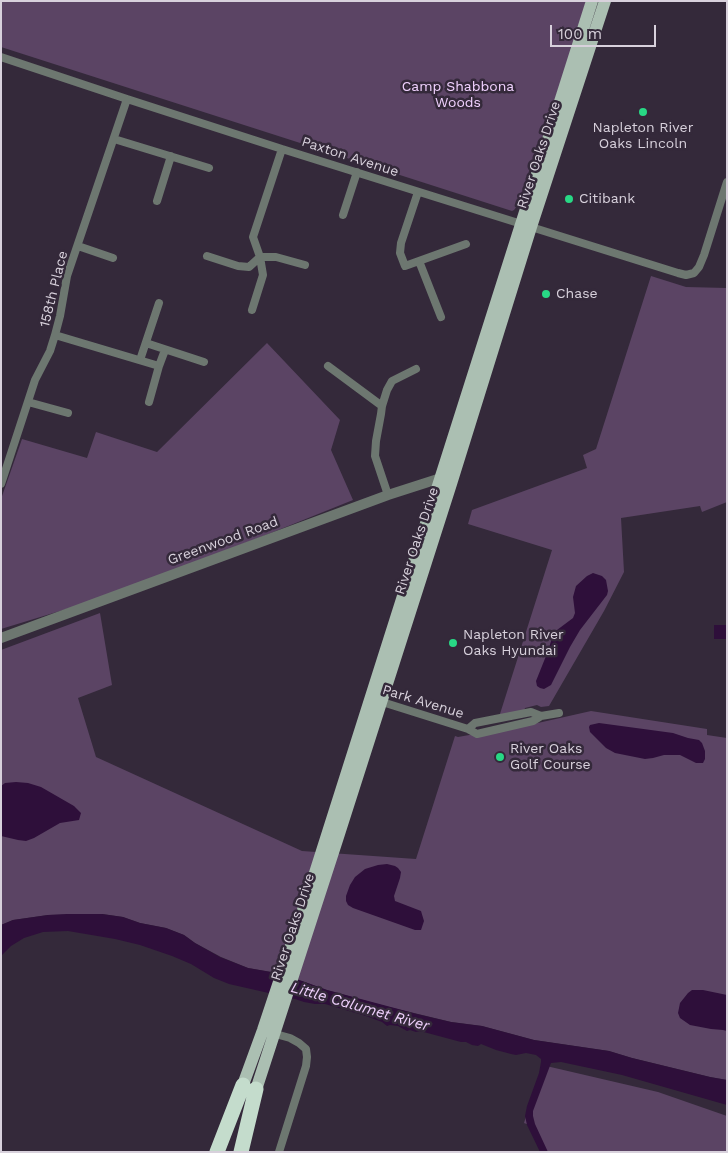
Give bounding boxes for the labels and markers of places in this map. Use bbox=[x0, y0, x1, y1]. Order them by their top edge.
marker: Napleton River Oaks Lincoln bbox=[637, 106, 649, 118]
place label: Napleton River Oaks Lincoln bbox=[593, 120, 693, 152]
place label: Citibank bbox=[579, 191, 635, 207]
marker: Citibank bbox=[563, 193, 575, 205]
place label: Chase bbox=[556, 286, 598, 302]
marker: Chase bbox=[540, 288, 552, 300]
place label: Napleton River Oaks Hyundai bbox=[463, 627, 564, 660]
marker: Napleton River Oaks Hyundai bbox=[447, 637, 459, 649]
place label: River Oaks Golf Course bbox=[510, 741, 591, 774]
marker: River Oaks Golf Course bbox=[494, 751, 506, 763]

